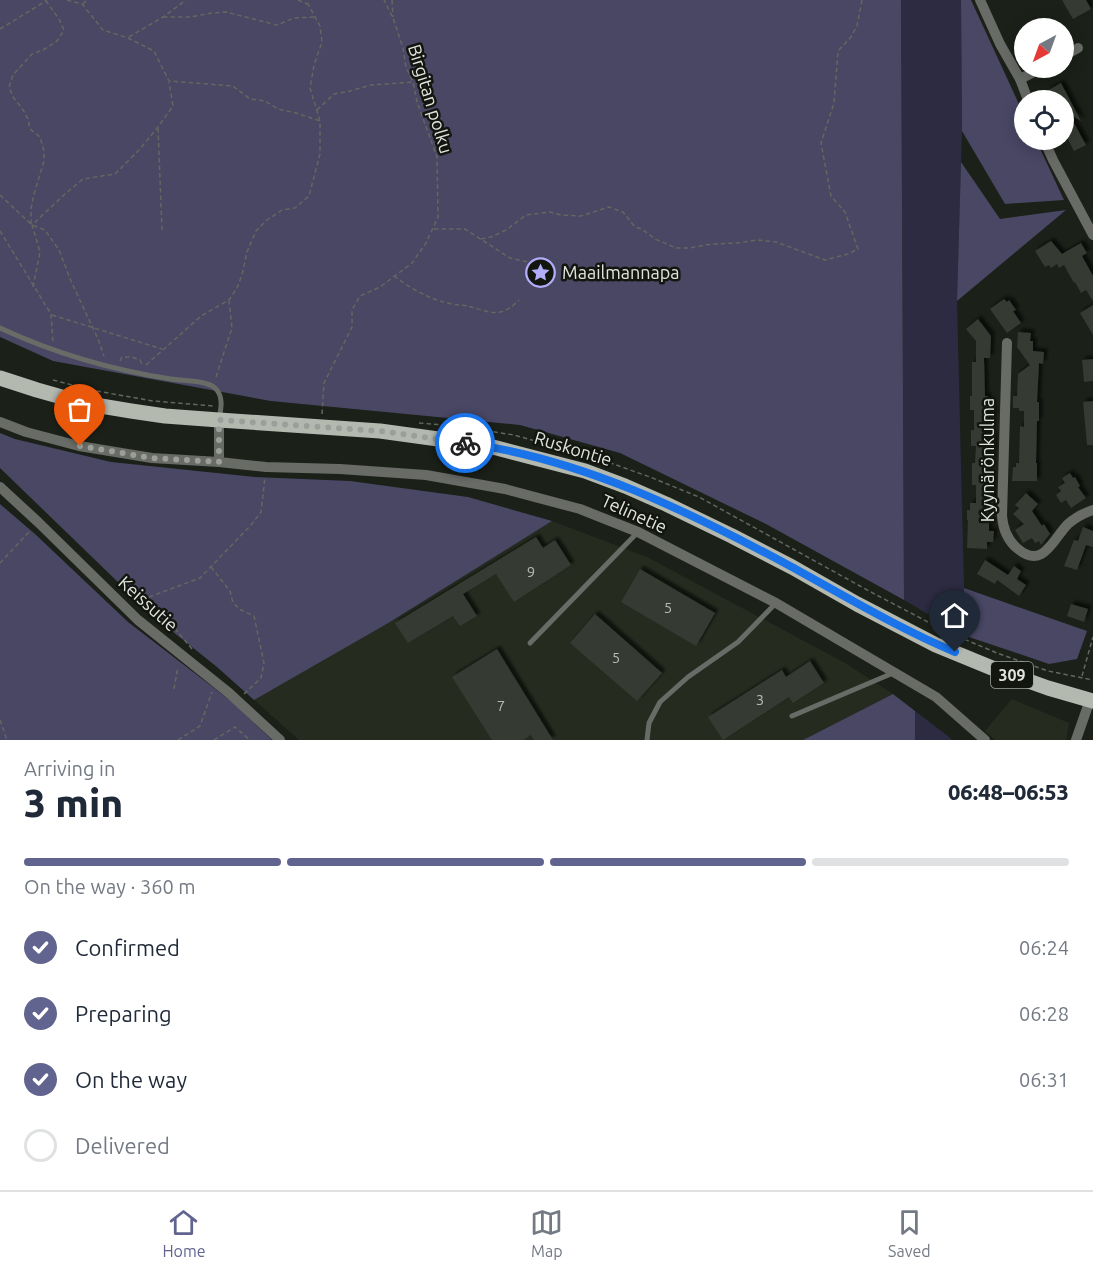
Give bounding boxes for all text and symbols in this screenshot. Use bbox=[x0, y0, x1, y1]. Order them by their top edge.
north arrow bbox=[1014, 18, 1074, 78]
map controls bbox=[1014, 18, 1074, 150]
street label: Birgitan polku bbox=[405, 42, 457, 156]
button: locate bbox=[1014, 90, 1074, 150]
place icon: Maailmannapa bbox=[525, 257, 557, 289]
place label: Maailmannapa bbox=[562, 262, 680, 282]
pin bbox=[54, 384, 105, 446]
icon: bag bbox=[63, 393, 96, 426]
street label: Kyynärönkulma bbox=[977, 398, 997, 522]
courier bbox=[435, 413, 495, 473]
icon: bike bbox=[449, 427, 482, 460]
street label: Ruskontie bbox=[532, 427, 615, 469]
street label: Telinetie bbox=[598, 490, 670, 536]
house number: 9 bbox=[527, 563, 535, 580]
street label: Keissutie bbox=[115, 572, 182, 635]
pin bbox=[929, 590, 980, 652]
house number: 5 bbox=[664, 599, 672, 616]
icon: home bbox=[938, 599, 971, 632]
house number: 5 bbox=[612, 649, 620, 666]
road number: 309 bbox=[991, 662, 1033, 688]
house number: 3 bbox=[756, 691, 764, 708]
house number: 7 bbox=[497, 697, 505, 714]
text: Arriving in bbox=[24, 757, 115, 780]
text: 06:48–06:53 bbox=[948, 779, 1069, 804]
text: 3 min bbox=[24, 781, 123, 824]
text: On the way · 360 m bbox=[24, 875, 196, 898]
icon: check bbox=[24, 931, 57, 964]
text: Confirmed bbox=[75, 935, 180, 960]
text: 06:24 bbox=[1019, 936, 1069, 959]
icon: check bbox=[24, 997, 57, 1030]
text: Preparing bbox=[75, 1001, 172, 1026]
text: 06:28 bbox=[1019, 1002, 1069, 1025]
icon: check bbox=[24, 1063, 57, 1096]
text: On the way bbox=[75, 1067, 187, 1092]
text: 06:31 bbox=[1019, 1068, 1069, 1091]
text: Delivered bbox=[75, 1133, 170, 1158]
tab: Home bbox=[162, 1206, 206, 1260]
tab: Map bbox=[530, 1206, 563, 1260]
tab: Saved bbox=[888, 1206, 931, 1260]

